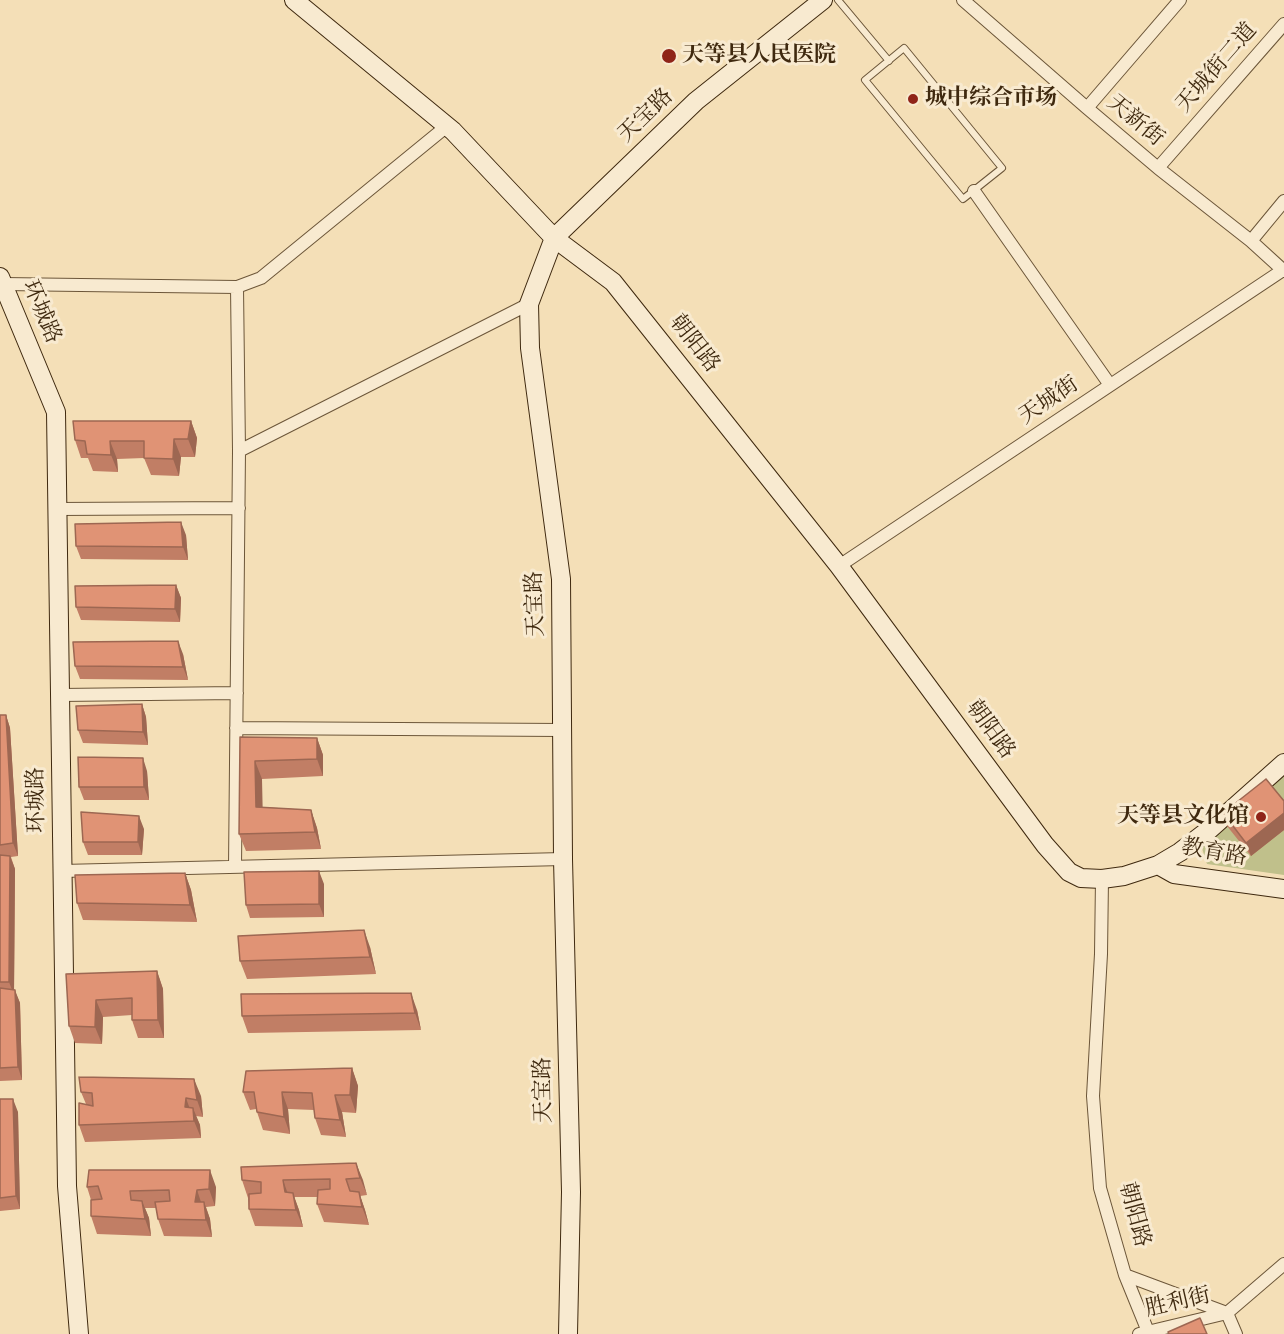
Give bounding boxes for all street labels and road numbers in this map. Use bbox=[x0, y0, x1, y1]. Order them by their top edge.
street label: 天城街二道 bbox=[1171, 18, 1263, 118]
street label: 天宝路 bbox=[613, 84, 679, 148]
street label: 天新街 bbox=[1101, 90, 1169, 152]
street label: 环城路 bbox=[16, 276, 66, 348]
street label: 朝阳路 bbox=[663, 310, 725, 378]
street label: 天城街 bbox=[1014, 372, 1084, 430]
street label: 天宝路 bbox=[522, 571, 550, 637]
street label: 朝阳路 bbox=[960, 696, 1020, 764]
street label: 环城路 bbox=[23, 767, 51, 833]
street label: 教育路 bbox=[1179, 834, 1249, 872]
street label: 天宝路 bbox=[530, 1057, 558, 1123]
street label: 朝阳路 bbox=[1113, 1180, 1155, 1250]
street label: 胜利街 bbox=[1143, 1283, 1213, 1323]

